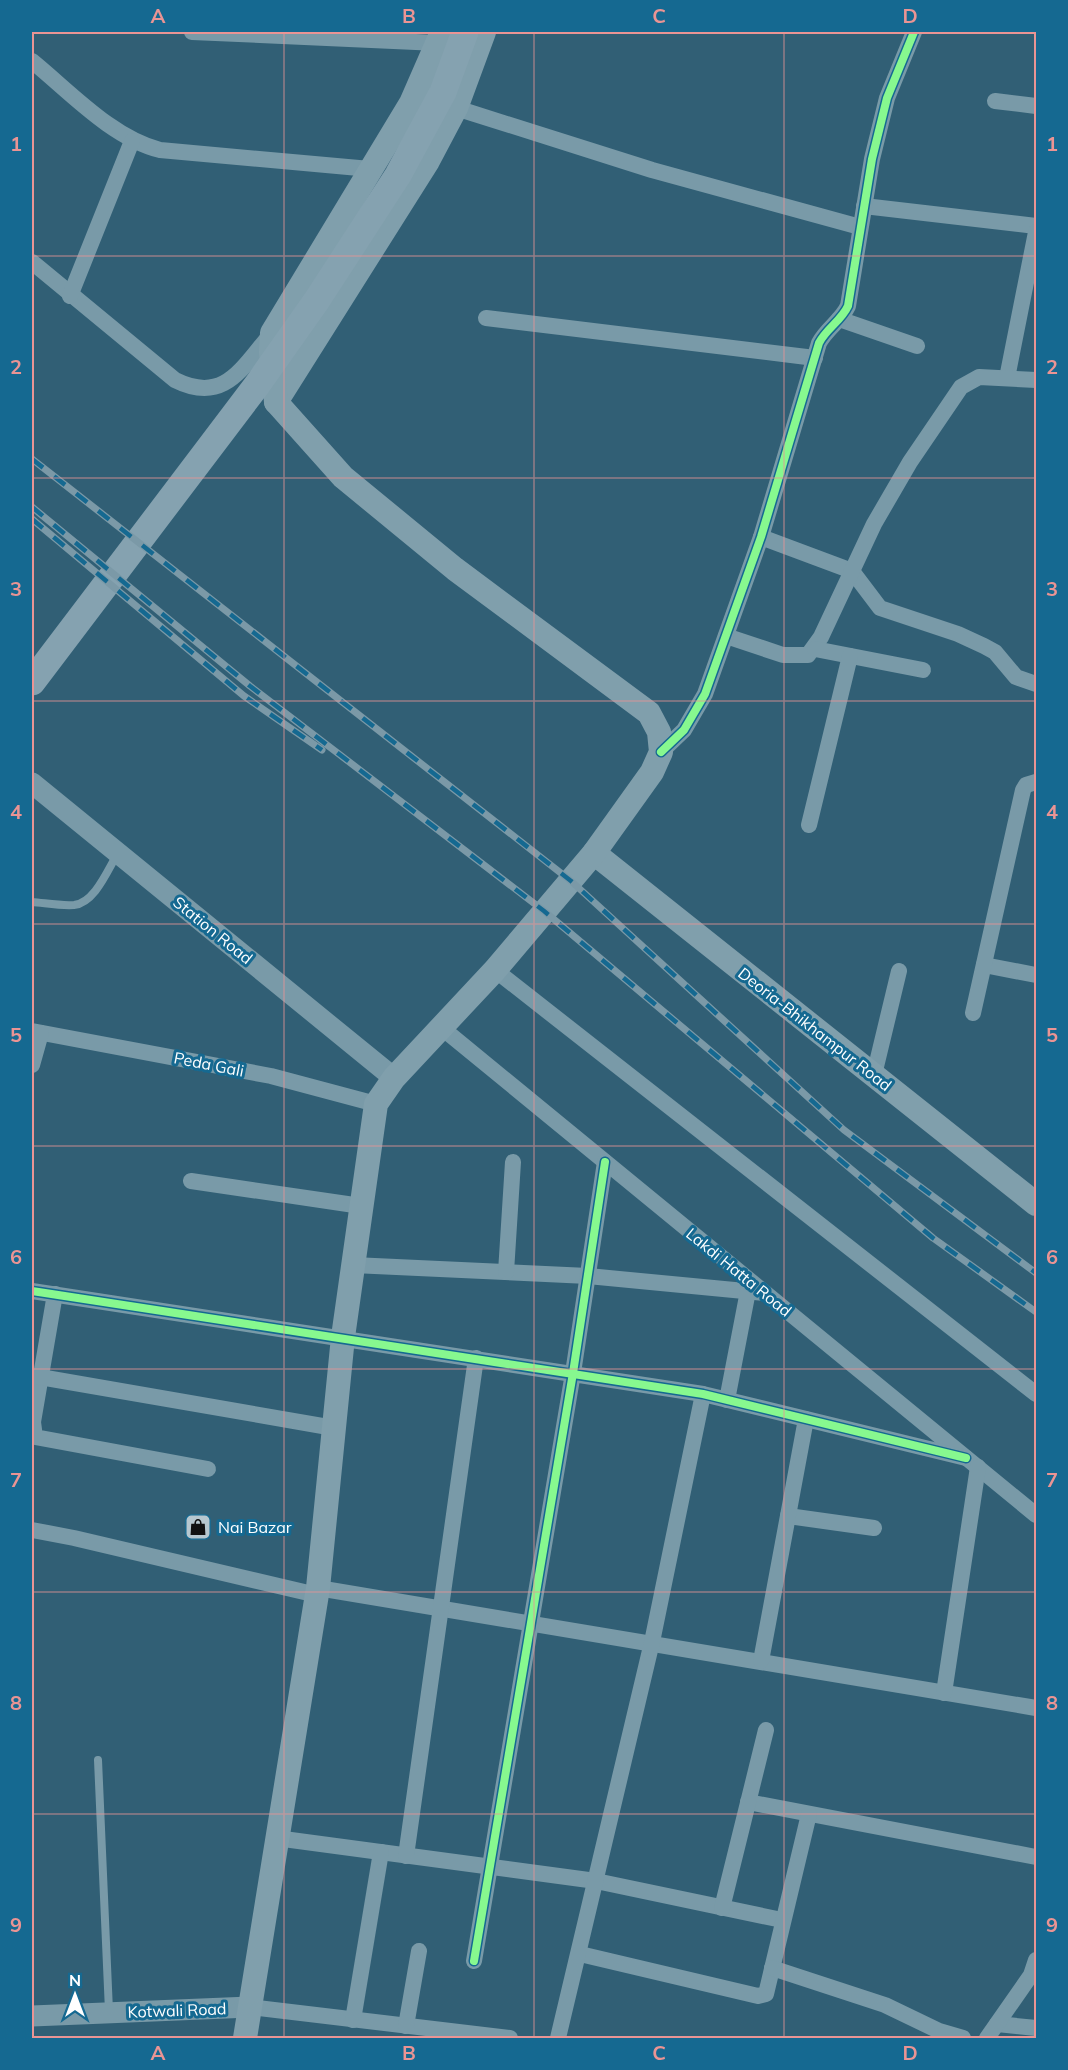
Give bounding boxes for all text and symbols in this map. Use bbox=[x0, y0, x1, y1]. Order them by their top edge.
text: A bbox=[151, 3, 166, 28]
text: B bbox=[402, 3, 416, 28]
text: C bbox=[652, 3, 666, 28]
text: D bbox=[902, 3, 918, 28]
text: 1 bbox=[10, 131, 22, 156]
text: 1 bbox=[1046, 131, 1058, 156]
text: 2 bbox=[10, 354, 22, 379]
text: 2 bbox=[1046, 354, 1058, 379]
text: 3 bbox=[10, 576, 22, 601]
text: 3 bbox=[1046, 576, 1058, 601]
text: 4 bbox=[10, 799, 22, 824]
text: 4 bbox=[1046, 799, 1058, 824]
street label: Station Road bbox=[169, 892, 257, 968]
street label: Deoria-Bhikhampur Road bbox=[734, 963, 896, 1095]
text: 5 bbox=[10, 1022, 22, 1047]
text: 5 bbox=[1046, 1022, 1058, 1047]
street label: Peda Gali bbox=[172, 1047, 246, 1081]
street label: Lakdi Hatta Road bbox=[682, 1223, 796, 1321]
text: 6 bbox=[10, 1244, 22, 1269]
text: 6 bbox=[1046, 1244, 1058, 1269]
text: 7 bbox=[10, 1467, 22, 1492]
text: 7 bbox=[1046, 1467, 1058, 1492]
shop icon: Nai Bazar bbox=[183, 1512, 213, 1542]
place label: Nai Bazar bbox=[218, 1517, 292, 1537]
text: 8 bbox=[10, 1690, 22, 1715]
text: 8 bbox=[1046, 1690, 1058, 1715]
text: 9 bbox=[10, 1912, 22, 1937]
text: 9 bbox=[1046, 1912, 1058, 1937]
north arrow bbox=[45, 1965, 105, 2025]
text: N bbox=[69, 1970, 81, 1990]
street label: Kotwali Road bbox=[127, 1998, 227, 2022]
text: A bbox=[151, 2040, 166, 2065]
text: B bbox=[402, 2040, 416, 2065]
text: C bbox=[652, 2040, 666, 2065]
text: D bbox=[902, 2040, 918, 2065]

